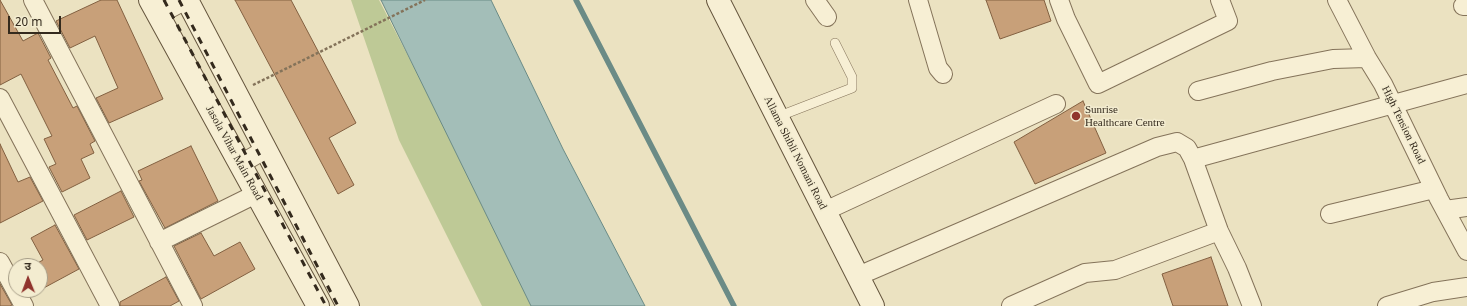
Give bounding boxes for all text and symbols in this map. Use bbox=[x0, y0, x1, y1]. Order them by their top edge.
scale bar bbox=[10, 8, 63, 34]
text: 20 m bbox=[15, 15, 43, 31]
street label: High Tension Road bbox=[1376, 79, 1430, 171]
street label: Allama Shibli Nomani Road bbox=[757, 88, 833, 218]
street label: Jasola Vihar Main Road bbox=[200, 98, 268, 208]
place label: Sunrise Healthcare Centre bbox=[1085, 103, 1178, 129]
marker: Sunrise Healthcare Centre bbox=[1070, 110, 1082, 122]
north arrow bbox=[8, 258, 48, 298]
text: उ bbox=[24, 260, 31, 274]

